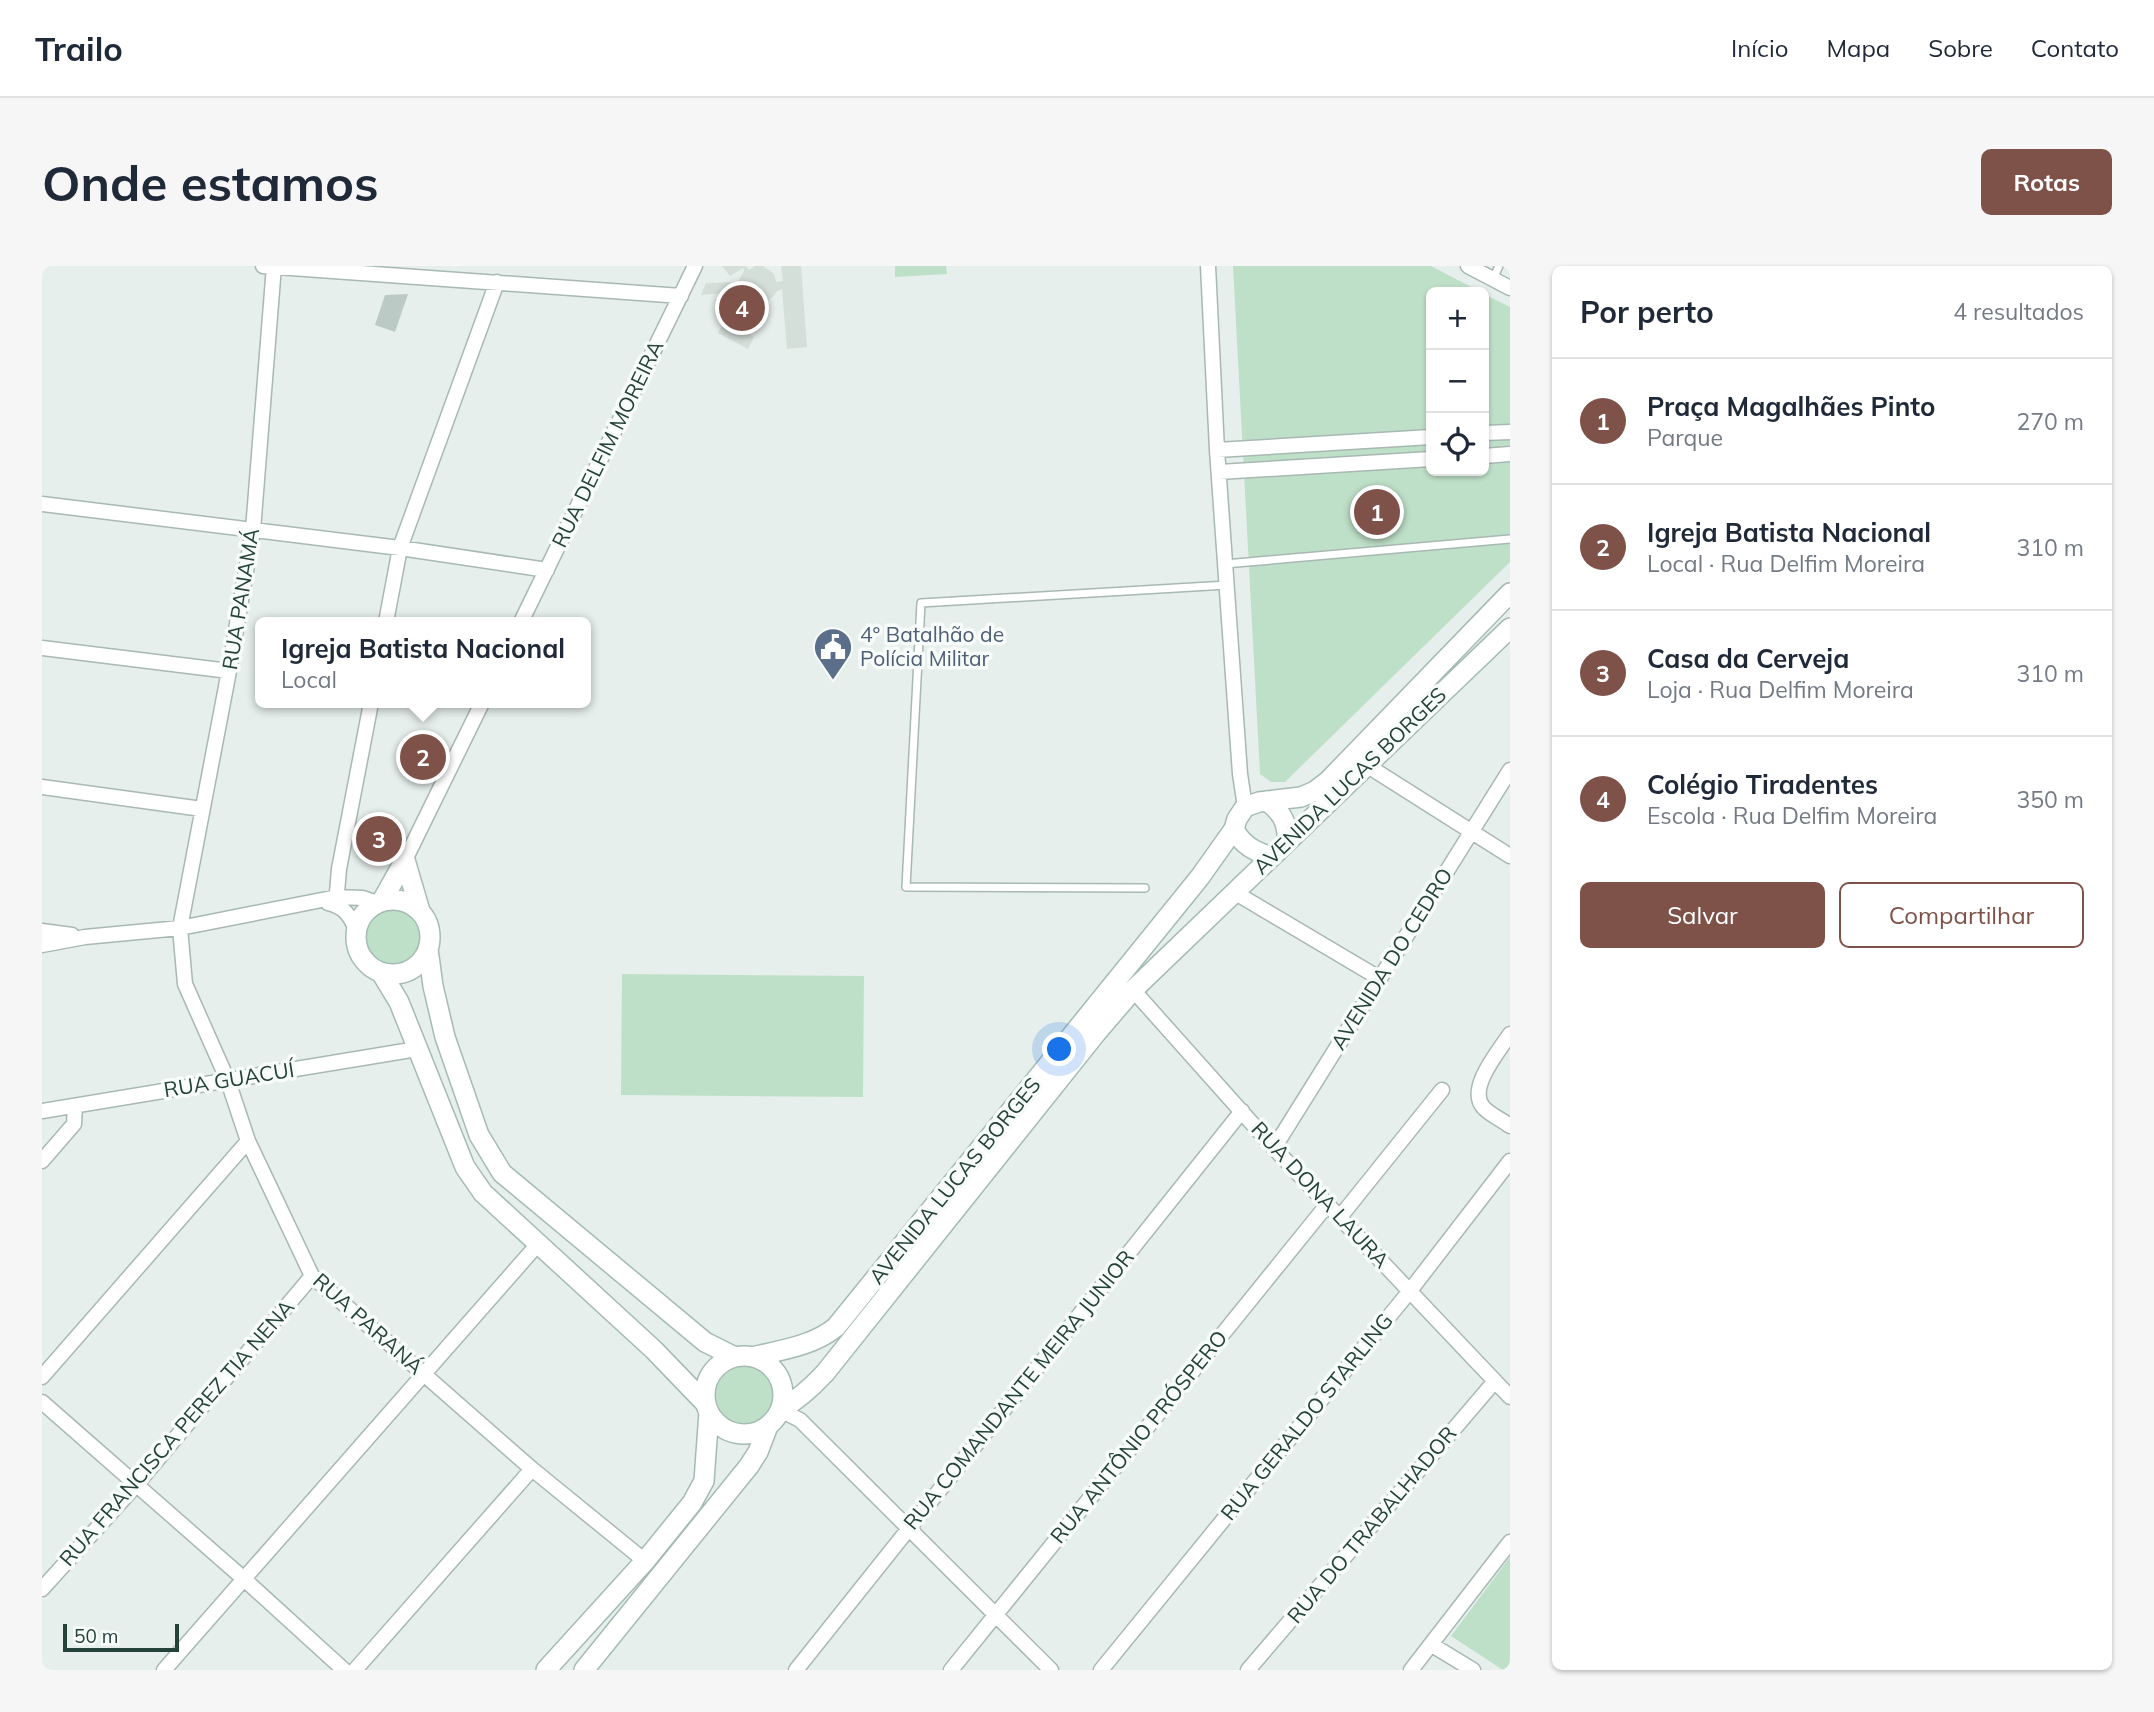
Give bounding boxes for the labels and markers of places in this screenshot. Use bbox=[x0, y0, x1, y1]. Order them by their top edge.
pin: 4 bbox=[719, 282, 765, 334]
pin: 1 bbox=[1354, 486, 1400, 538]
place label: 4° Batalhão de Polícia Militar bbox=[860, 621, 1004, 671]
public building icon: 4° Batalhão de Polícia Militar bbox=[812, 626, 854, 681]
pin: 2 bbox=[400, 731, 446, 783]
pin: 3 bbox=[356, 813, 402, 865]

